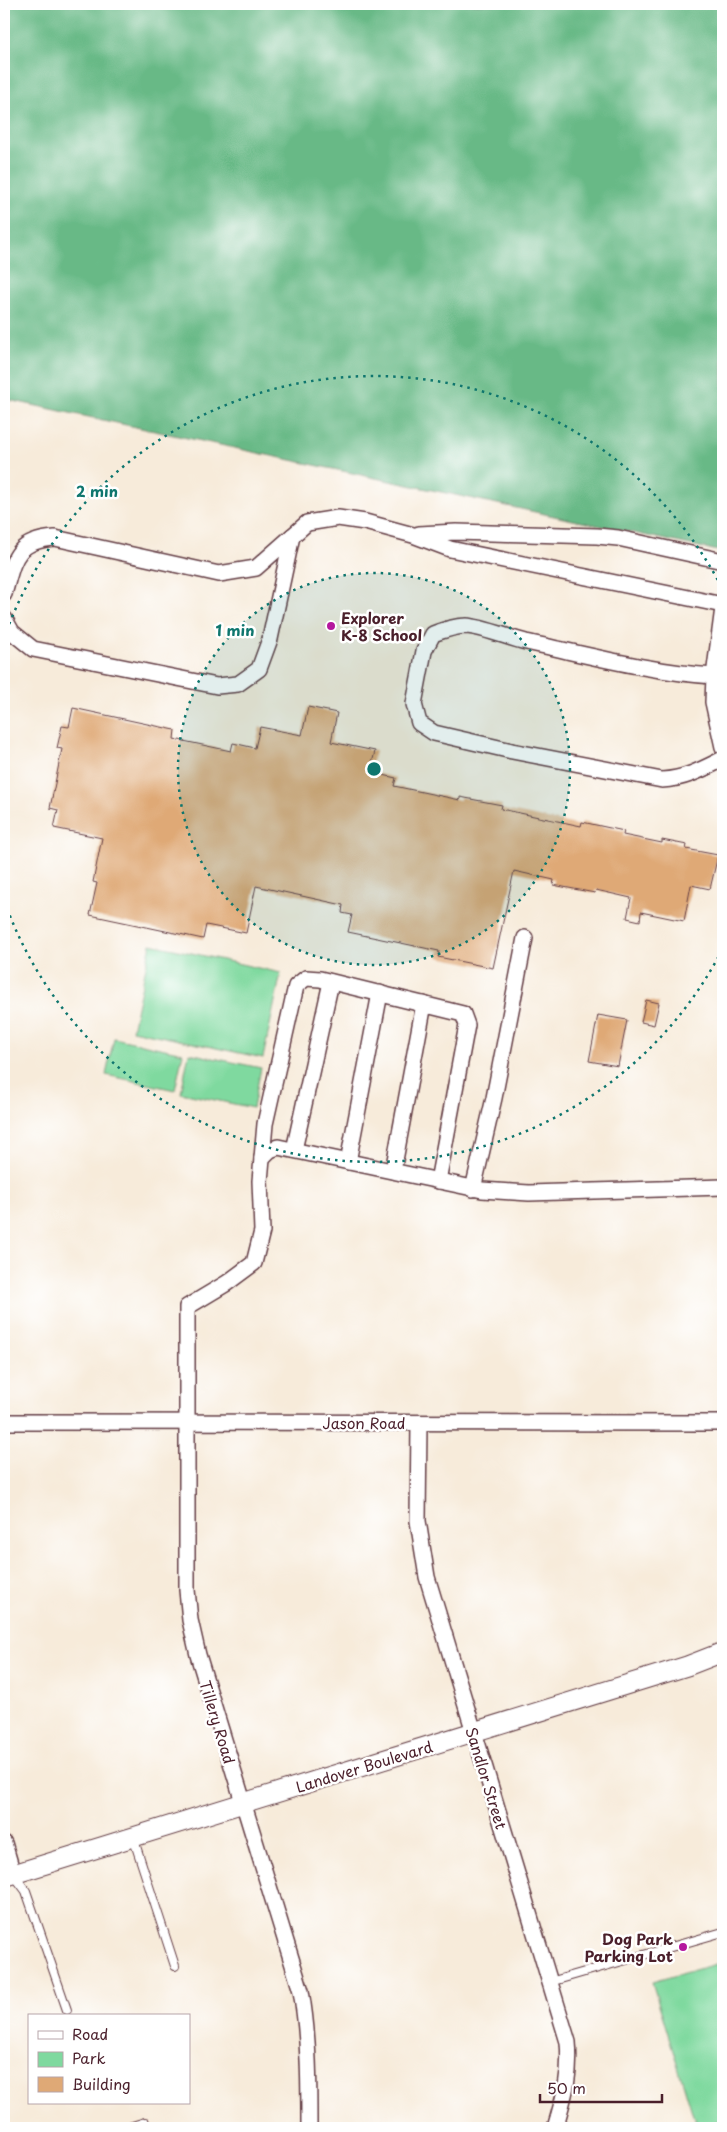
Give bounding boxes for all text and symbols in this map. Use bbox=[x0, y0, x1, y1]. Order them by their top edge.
text: 2 min bbox=[76, 479, 118, 502]
place label: Explorer K-8 School bbox=[341, 606, 422, 646]
text: 1 min bbox=[216, 618, 254, 641]
marker: Explorer K-8 School bbox=[325, 620, 337, 632]
centre of rings bbox=[365, 760, 383, 778]
street label: Jason Road bbox=[323, 1411, 405, 1434]
street label: Tillery Road bbox=[194, 1677, 242, 1767]
street label: Sandlor Street bbox=[461, 1724, 513, 1832]
street label: Landover Boulevard bbox=[293, 1734, 435, 1798]
place label: Dog Park Parking Lot bbox=[585, 1927, 673, 1967]
marker: Dog Park Parking Lot bbox=[677, 1941, 689, 1953]
legend bbox=[28, 2014, 190, 2104]
text: Road bbox=[72, 2022, 108, 2045]
text: Park bbox=[72, 2046, 106, 2069]
text: Building bbox=[72, 2072, 131, 2095]
scale bar bbox=[540, 2072, 662, 2104]
text: 50 m bbox=[547, 2076, 586, 2099]

